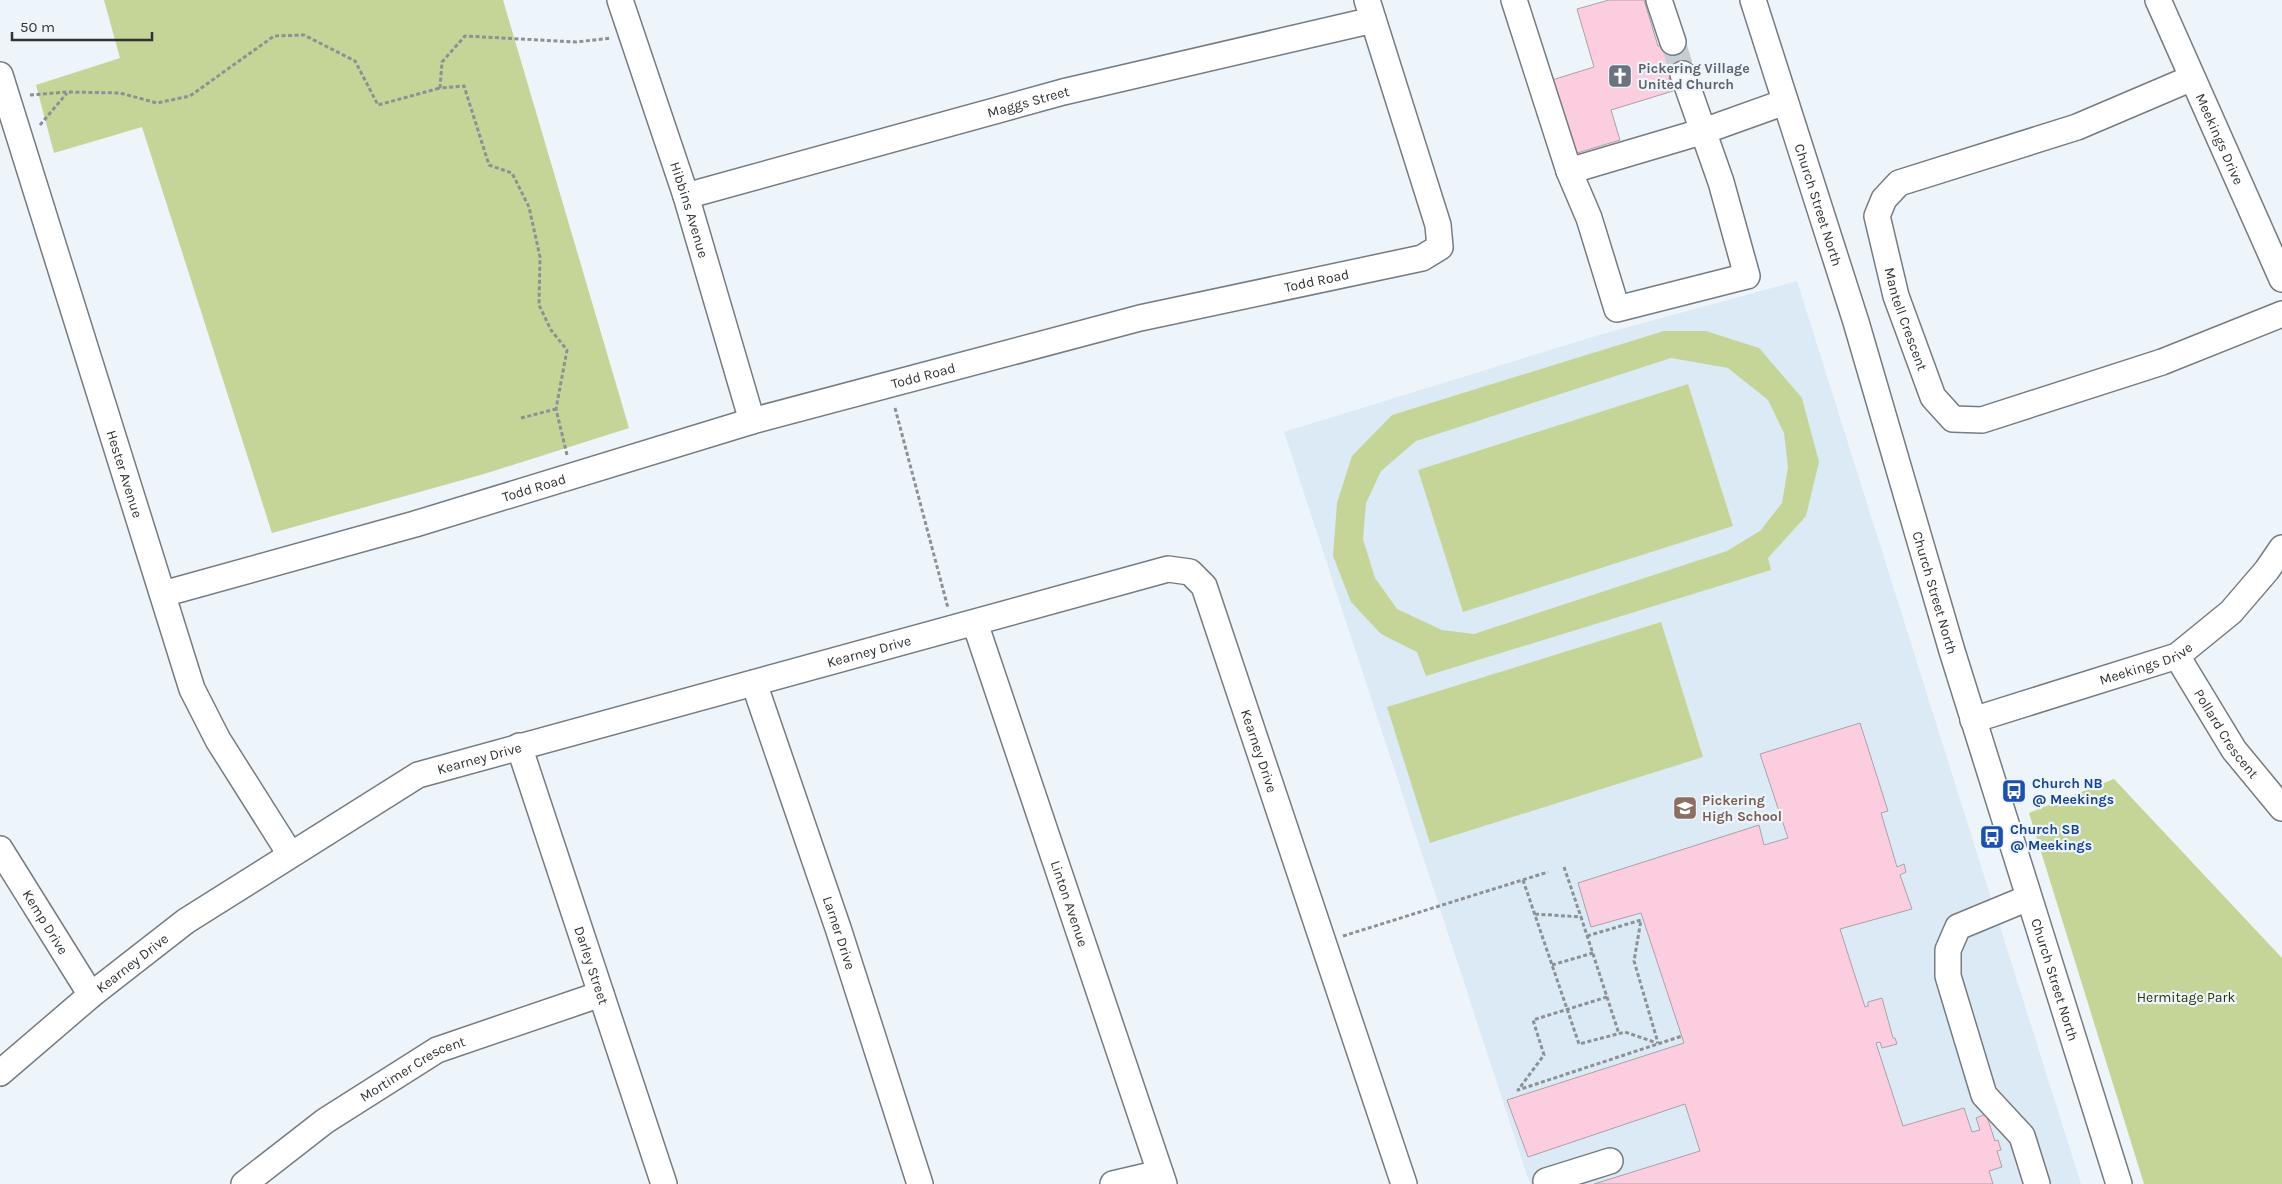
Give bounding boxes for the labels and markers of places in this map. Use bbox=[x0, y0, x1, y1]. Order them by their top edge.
place label: Pickering Village United Church bbox=[1638, 60, 1750, 93]
church icon: Pickering Village United Church bbox=[1607, 63, 1633, 89]
place label: Church NB @ Meekings bbox=[2032, 775, 2114, 808]
bus stop icon: Church NB @ Meekings bbox=[2001, 778, 2027, 804]
place label: Pickering High School bbox=[1702, 792, 1782, 825]
school or university icon: Pickering High School bbox=[1672, 795, 1698, 821]
place label: Church SB @ Meekings bbox=[2010, 821, 2092, 854]
bus stop icon: Church SB @ Meekings bbox=[1979, 824, 2005, 850]

